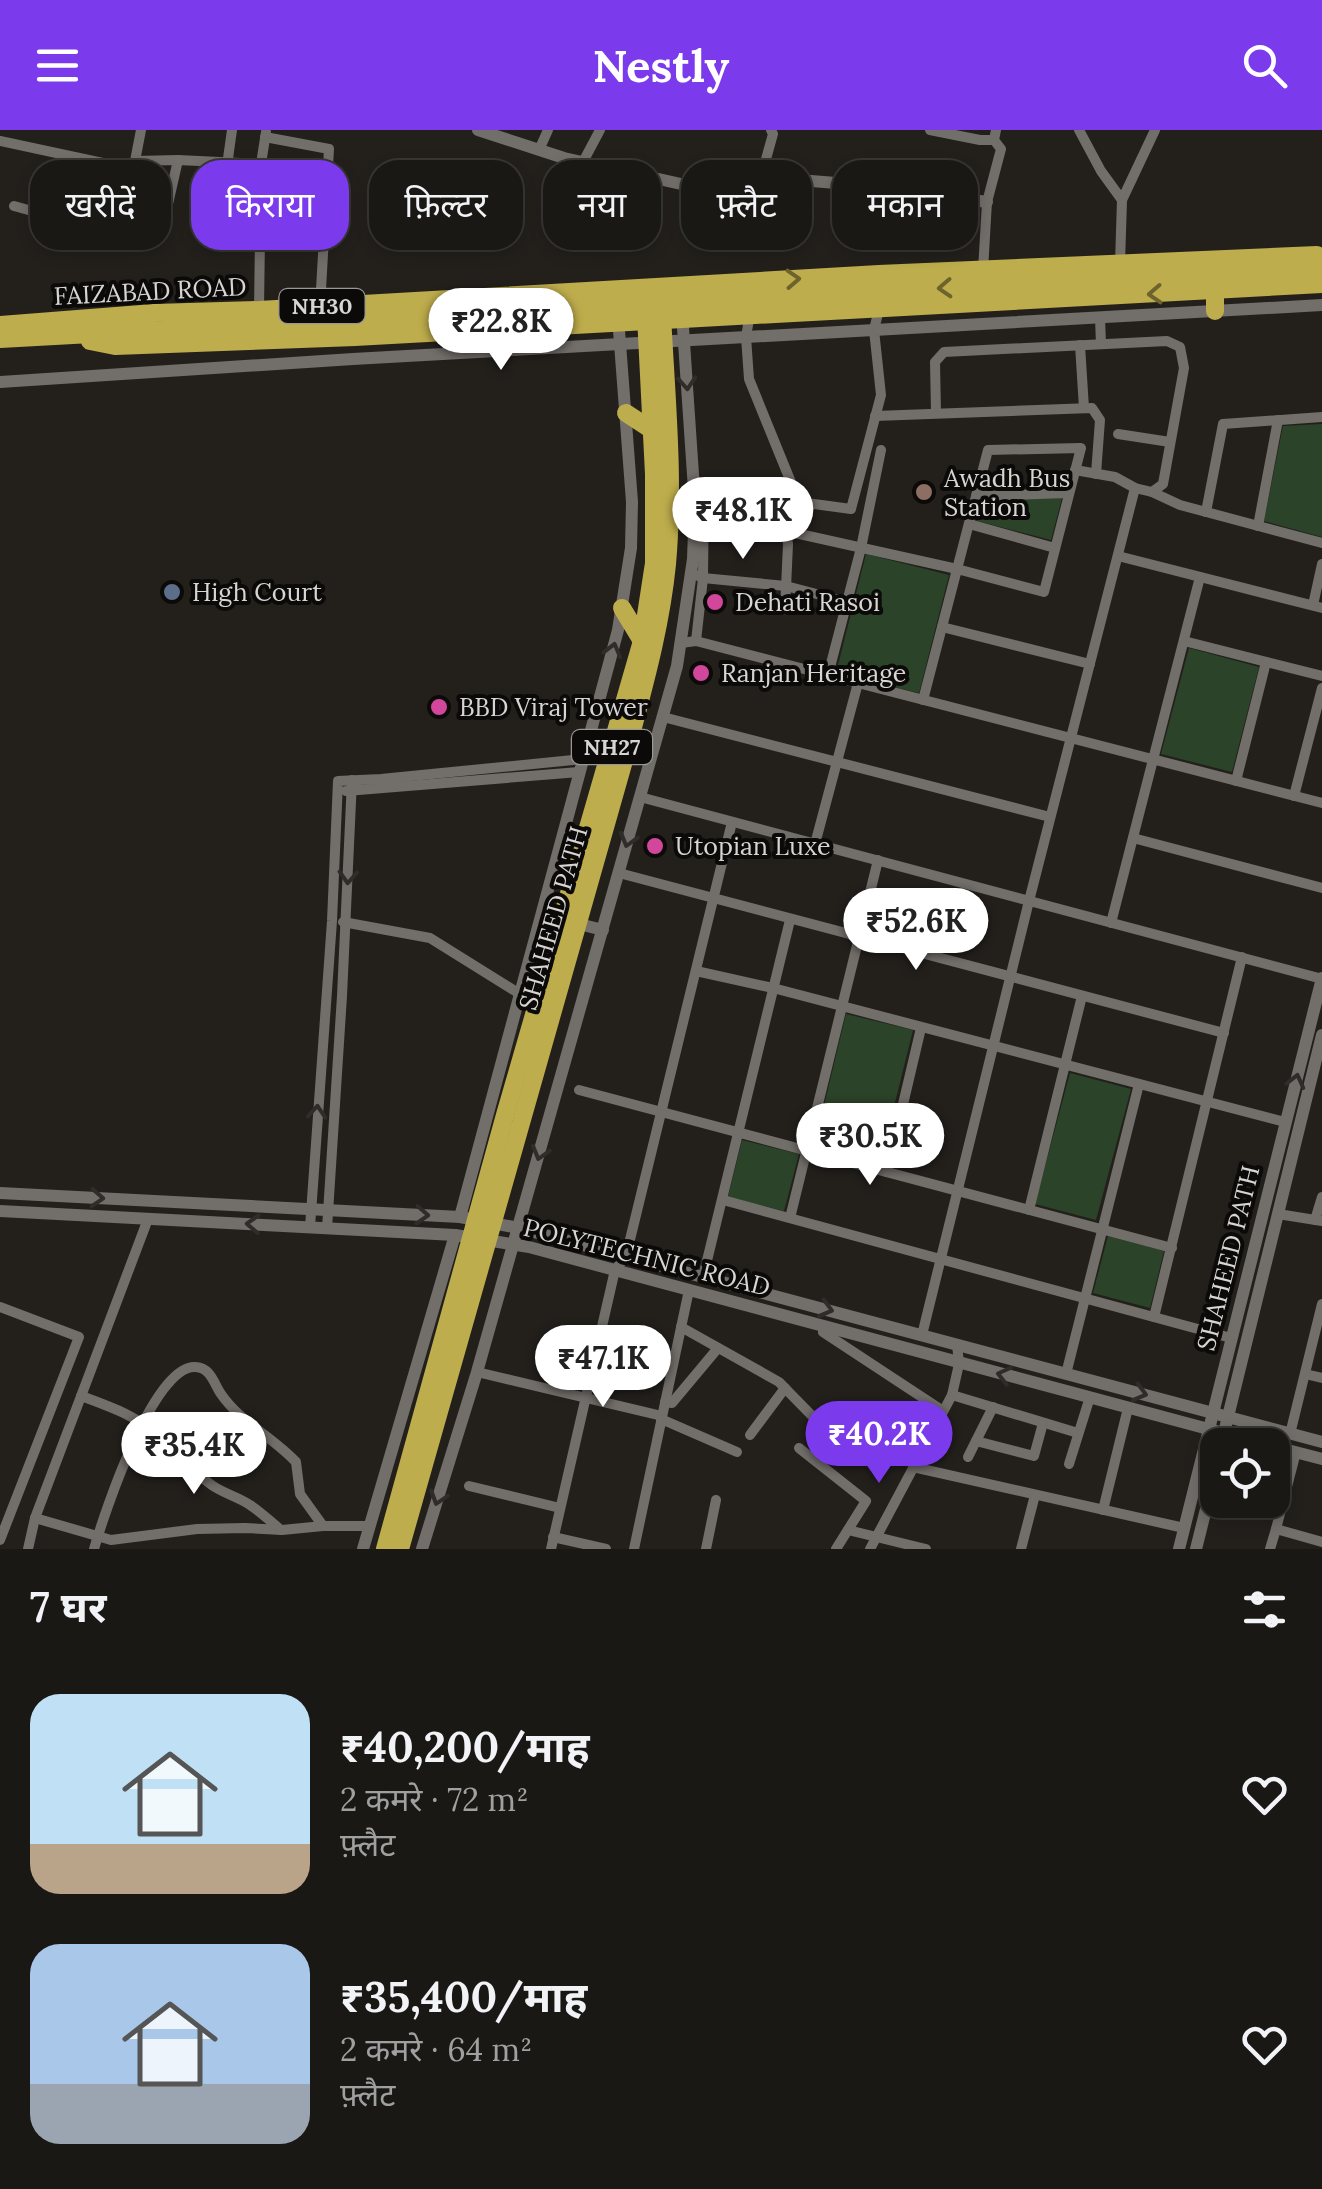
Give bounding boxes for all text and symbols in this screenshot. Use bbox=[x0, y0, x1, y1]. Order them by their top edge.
text: Nestly bbox=[593, 37, 729, 94]
icon: menu bbox=[30, 38, 85, 93]
icon: search bbox=[1237, 38, 1292, 93]
chip: खरीदें bbox=[30, 160, 171, 250]
chip: किराया bbox=[191, 160, 349, 250]
chip: फ़िल्टर bbox=[369, 160, 523, 250]
chip: नया bbox=[543, 160, 661, 250]
chip: फ़्लैट bbox=[681, 160, 812, 250]
chip: मकान bbox=[832, 160, 978, 250]
one-way arrow bbox=[786, 269, 802, 290]
street label: FAIZABAD ROAD bbox=[53, 270, 247, 312]
one-way arrow bbox=[937, 277, 953, 298]
one-way arrow bbox=[1146, 283, 1162, 304]
pin: ₹22.8K bbox=[420, 288, 582, 373]
road number: NH30 bbox=[280, 289, 364, 323]
text: ₹22.8K bbox=[451, 300, 551, 341]
one-way arrow bbox=[676, 375, 697, 391]
place label: Awadh Bus Station bbox=[943, 462, 1070, 523]
pin: ₹48.1K bbox=[662, 477, 824, 562]
marker: Awadh Bus Station bbox=[913, 481, 935, 503]
text: ₹48.1K bbox=[694, 489, 792, 530]
place label: High Court bbox=[192, 576, 322, 608]
marker: High Court bbox=[161, 581, 183, 603]
place label: Dehati Rasoi bbox=[735, 586, 880, 618]
marker: Dehati Rasoi bbox=[704, 591, 726, 613]
one-way arrow bbox=[601, 642, 622, 659]
place label: Ranjan Heritage bbox=[721, 657, 906, 689]
marker: Ranjan Heritage bbox=[690, 662, 712, 684]
place label: BBD Viraj Tower bbox=[459, 691, 648, 723]
marker: BBD Viraj Tower bbox=[428, 696, 450, 718]
road number: NH27 bbox=[572, 730, 652, 764]
street label: SHAHEED PATH bbox=[511, 822, 595, 1014]
place label: Utopian Luxe bbox=[675, 830, 831, 862]
one-way arrow bbox=[619, 831, 640, 848]
marker: Utopian Luxe bbox=[644, 835, 666, 857]
one-way arrow bbox=[337, 870, 358, 886]
pin: ₹52.6K bbox=[835, 888, 997, 973]
text: ₹52.6K bbox=[865, 900, 967, 941]
one-way arrow bbox=[1284, 1073, 1305, 1090]
one-way arrow bbox=[306, 1103, 328, 1119]
pin: ₹30.5K bbox=[789, 1103, 951, 1188]
text: ₹30.5K bbox=[818, 1115, 922, 1156]
one-way arrow bbox=[531, 1143, 552, 1160]
street label: SHAHEED PATH bbox=[1189, 1162, 1267, 1354]
one-way arrow bbox=[90, 1187, 106, 1208]
one-way arrow bbox=[414, 1204, 430, 1225]
street label: POLYTECHNIC ROAD bbox=[520, 1211, 774, 1303]
one-way arrow bbox=[245, 1214, 261, 1235]
one-way arrow bbox=[817, 1298, 834, 1319]
pin: ₹47.1K bbox=[522, 1325, 684, 1410]
text: ₹47.1K bbox=[557, 1337, 649, 1378]
one-way arrow bbox=[996, 1366, 1013, 1387]
one-way arrow bbox=[1131, 1382, 1148, 1403]
pin: ₹40.2K bbox=[798, 1401, 960, 1486]
pin: ₹35.4K bbox=[113, 1412, 275, 1497]
text: ₹40.2K bbox=[828, 1413, 930, 1454]
text: ₹35.4K bbox=[143, 1424, 245, 1465]
map controls bbox=[1200, 1428, 1290, 1518]
button: locate bbox=[1200, 1428, 1290, 1518]
one-way arrow bbox=[429, 1488, 450, 1505]
text: 7 घर bbox=[30, 1580, 106, 1634]
icon: filters bbox=[1237, 1582, 1292, 1637]
text: ₹40,200/माह bbox=[340, 1720, 589, 1774]
icon: home bbox=[110, 1734, 230, 1854]
icon: heart bbox=[1237, 1767, 1292, 1822]
text: 2 कमरे · 72 m² bbox=[340, 1779, 529, 1820]
text: फ़्लैट bbox=[340, 1824, 395, 1865]
text: ₹35,400/माह bbox=[340, 1970, 587, 2024]
icon: home bbox=[110, 1984, 230, 2104]
icon: heart bbox=[1237, 2017, 1292, 2072]
text: 2 कमरे · 64 m² bbox=[340, 2029, 532, 2070]
text: फ़्लैट bbox=[340, 2074, 395, 2115]

